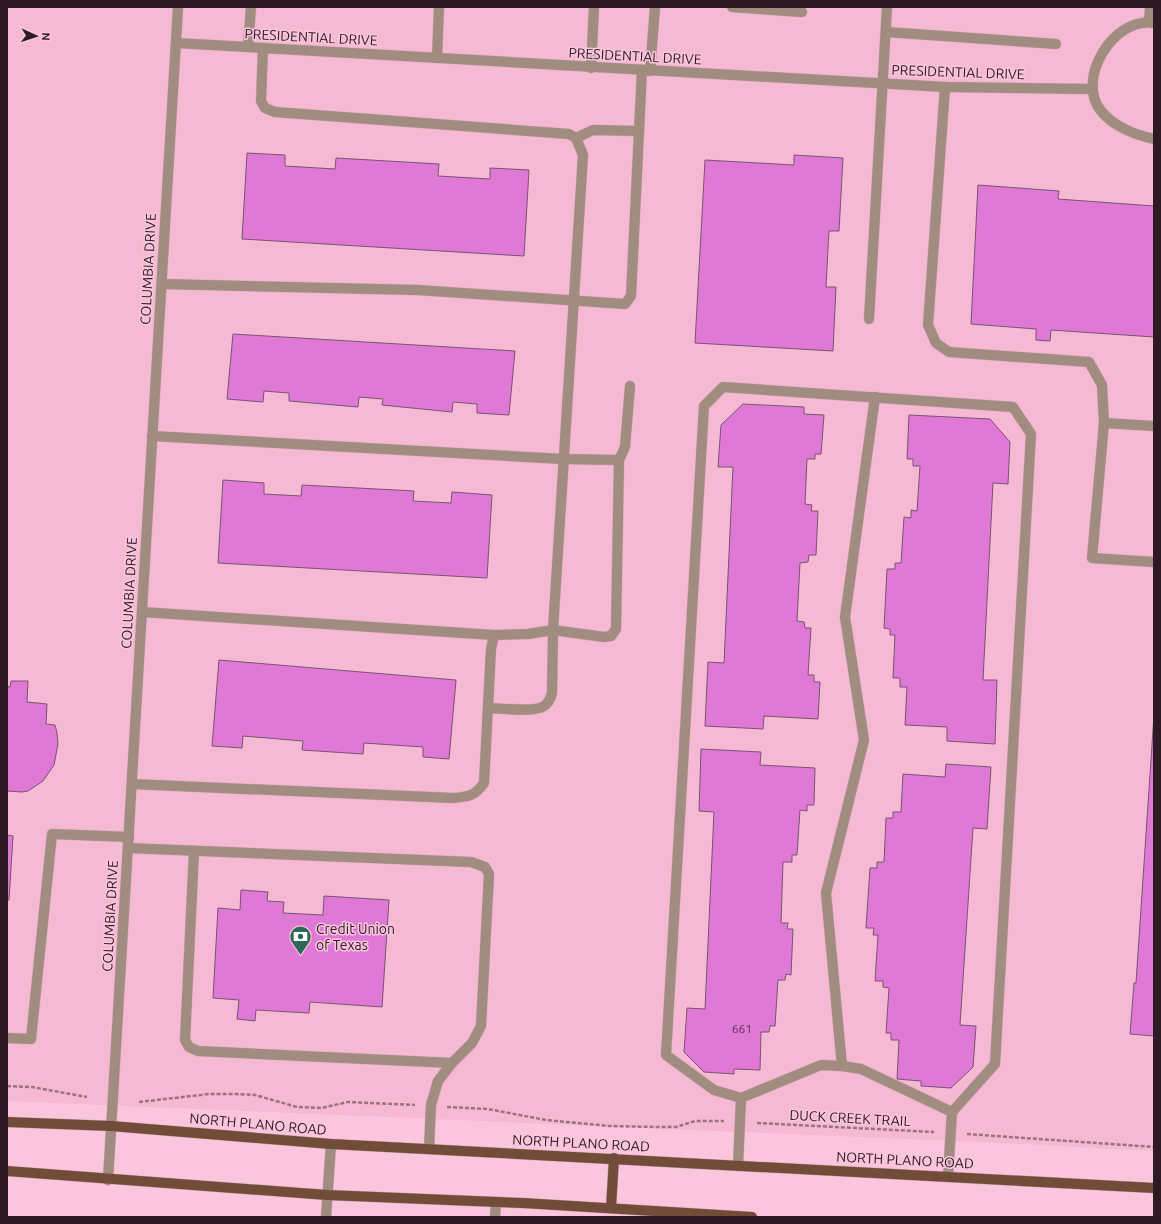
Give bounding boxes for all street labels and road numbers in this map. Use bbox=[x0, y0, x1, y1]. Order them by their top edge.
street label: PRESIDENTIAL DRIVE bbox=[244, 26, 378, 48]
street label: PRESIDENTIAL DRIVE bbox=[568, 45, 702, 67]
street label: PRESIDENTIAL DRIVE bbox=[891, 62, 1025, 82]
street label: COLUMBIA DRIVE bbox=[137, 213, 159, 325]
street label: COLUMBIA DRIVE bbox=[118, 537, 140, 649]
street label: COLUMBIA DRIVE bbox=[99, 860, 121, 972]
street label: DUCK CREEK TRAIL bbox=[789, 1107, 911, 1129]
street label: NORTH PLANO ROAD bbox=[189, 1110, 327, 1138]
street label: NORTH PLANO ROAD bbox=[512, 1131, 650, 1155]
street label: NORTH PLANO ROAD bbox=[836, 1148, 974, 1172]

